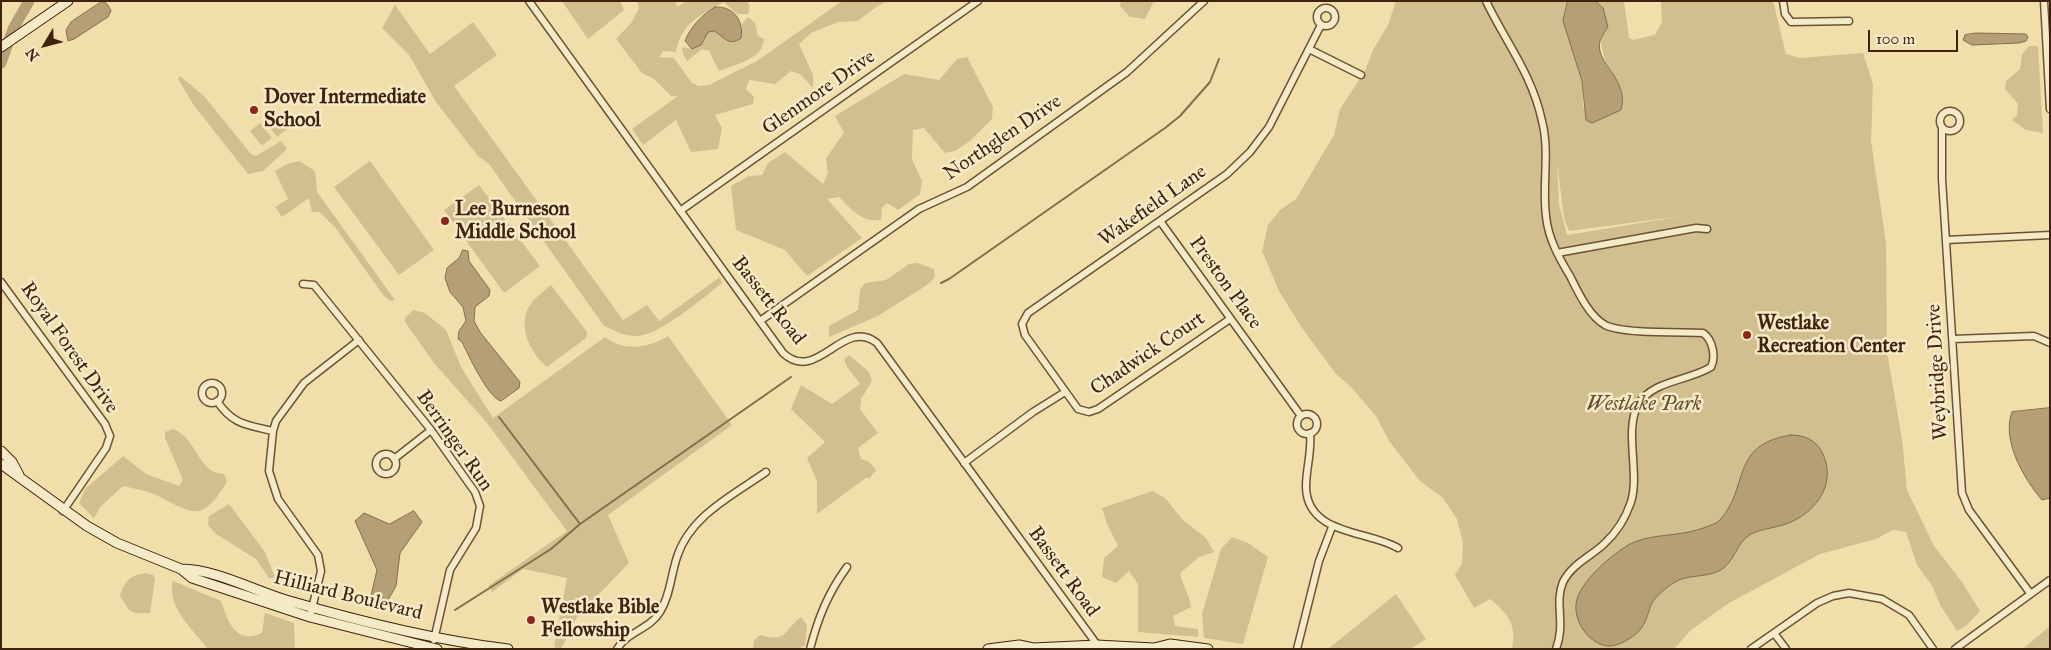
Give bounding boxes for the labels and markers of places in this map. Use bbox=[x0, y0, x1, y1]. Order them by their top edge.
place label: Dover Intermediate School bbox=[264, 86, 426, 133]
marker: Dover Intermediate School bbox=[248, 104, 260, 116]
place label: Lee Burneson Middle School bbox=[455, 198, 576, 245]
marker: Lee Burneson Middle School bbox=[439, 215, 451, 227]
place label: Westlake Recreation Center bbox=[1757, 312, 1905, 359]
marker: Westlake Recreation Center bbox=[1741, 329, 1753, 341]
place label: Westlake Bible Fellowship bbox=[541, 596, 659, 643]
marker: Westlake Bible Fellowship bbox=[525, 614, 537, 626]

